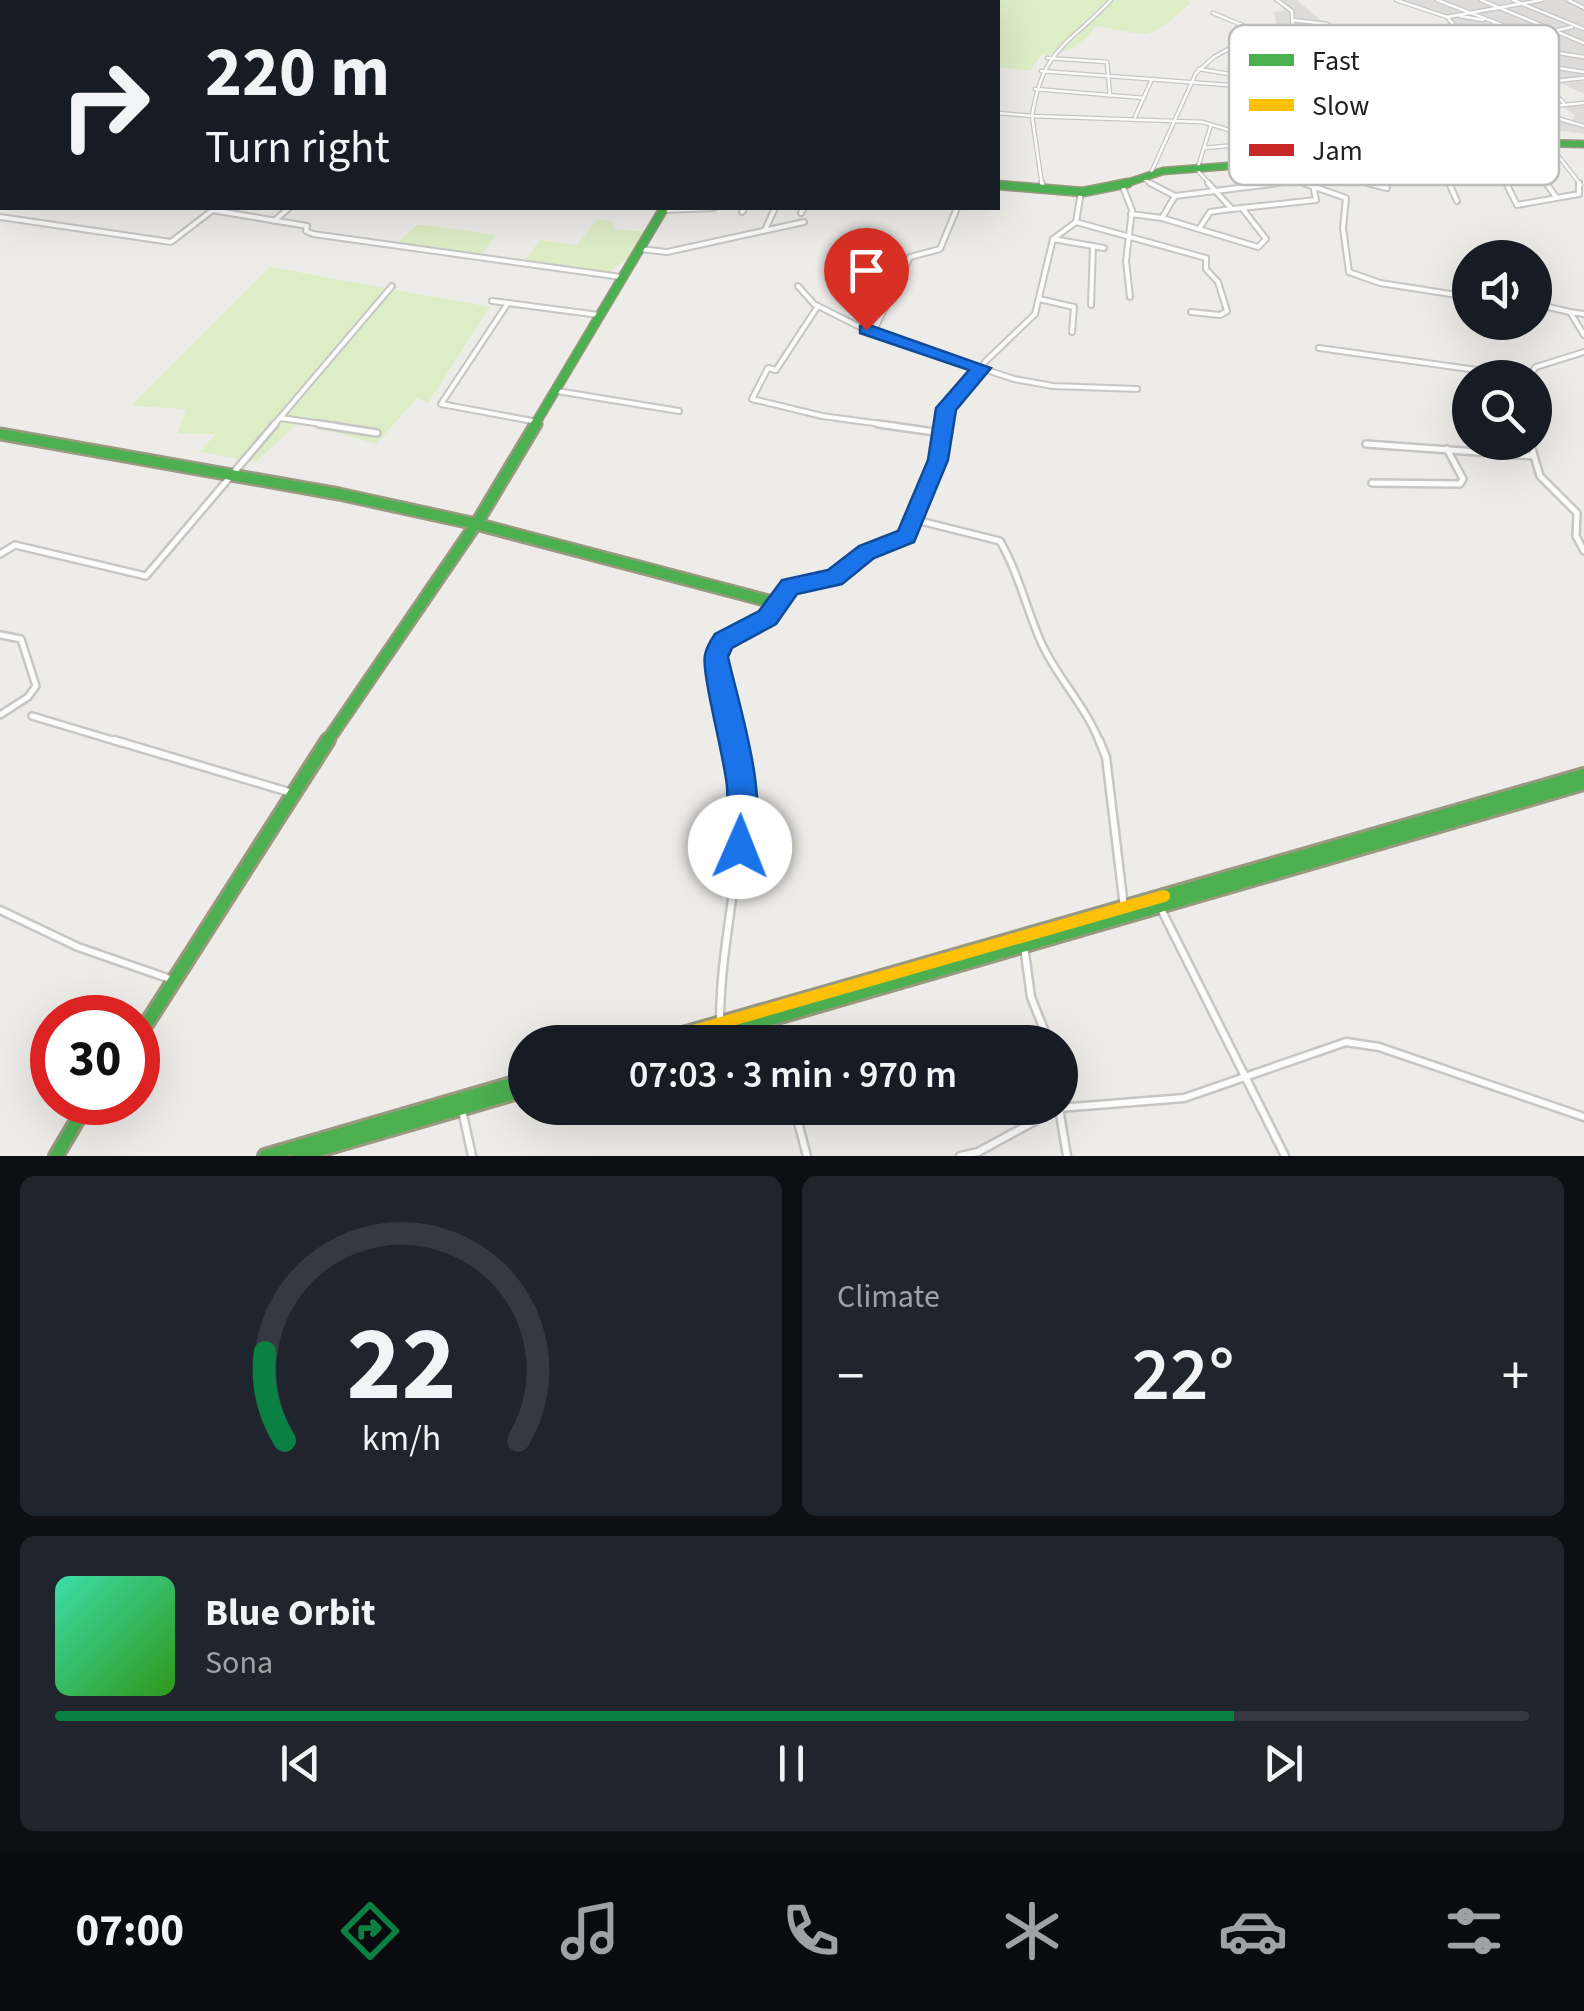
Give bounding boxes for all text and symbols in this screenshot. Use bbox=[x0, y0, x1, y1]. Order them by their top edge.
text: 220 m bbox=[205, 23, 390, 123]
legend bbox=[1229, 25, 1559, 185]
icon: right bbox=[40, 40, 170, 170]
text: Fast bbox=[1312, 41, 1360, 81]
text: Slow bbox=[1312, 86, 1369, 126]
text: Turn right bbox=[205, 116, 390, 180]
text: Jam bbox=[1312, 131, 1363, 171]
pin bbox=[824, 228, 909, 331]
map controls bbox=[1452, 240, 1552, 460]
button: sound bbox=[1452, 240, 1552, 340]
icon: arrive bbox=[839, 243, 894, 298]
button: search bbox=[1452, 360, 1552, 460]
position arrow bbox=[688, 795, 792, 899]
speed limit sign: 30 bbox=[30, 995, 160, 1125]
text: 07:03 · 3 min · 970 m bbox=[629, 1048, 957, 1102]
text: Climate bbox=[837, 1274, 940, 1320]
text: 22 bbox=[346, 1292, 456, 1440]
text: 22° bbox=[1131, 1322, 1235, 1429]
text: − bbox=[837, 1338, 864, 1416]
text: + bbox=[1502, 1338, 1529, 1416]
text: km/h bbox=[361, 1413, 441, 1464]
text: Blue Orbit bbox=[205, 1586, 376, 1640]
text: Sona bbox=[205, 1640, 273, 1686]
icon: previous bbox=[273, 1736, 328, 1791]
icon: pause bbox=[764, 1736, 819, 1791]
icon: next bbox=[1256, 1736, 1311, 1791]
icon: directions bbox=[335, 1896, 405, 1966]
icon: music bbox=[555, 1896, 625, 1966]
icon: phone bbox=[776, 1896, 846, 1966]
icon: climate bbox=[997, 1896, 1067, 1966]
icon: car bbox=[1218, 1896, 1288, 1966]
icon: filters bbox=[1439, 1896, 1509, 1966]
text: 07:00 bbox=[75, 1899, 184, 1963]

